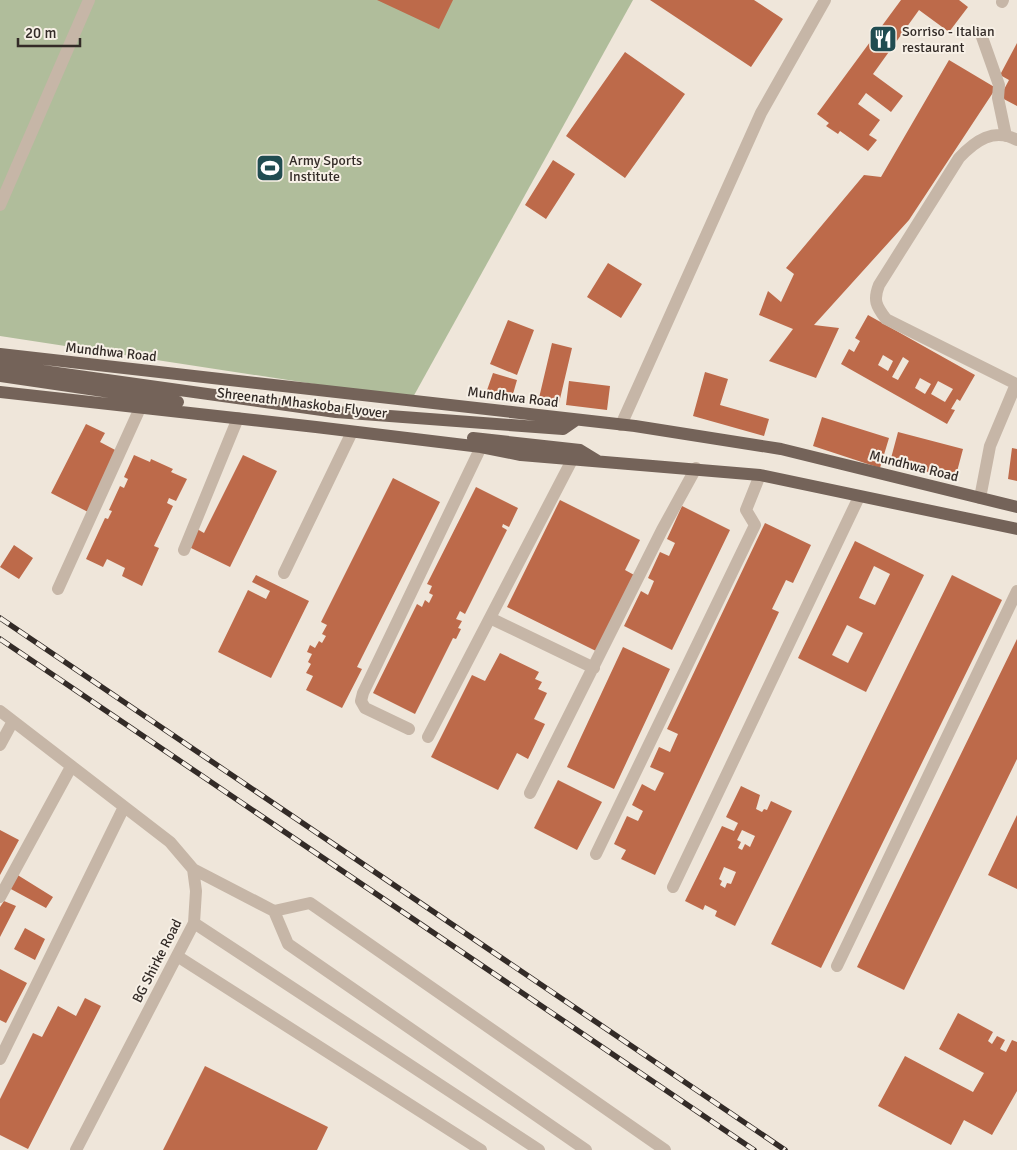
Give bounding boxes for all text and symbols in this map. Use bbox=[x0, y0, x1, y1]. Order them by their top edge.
scale bar bbox=[18, 15, 80, 47]
place label: Sorriso - Italian restaurant bbox=[902, 23, 995, 56]
text: 20 m bbox=[25, 24, 56, 42]
restaurant icon: Sorriso - Italian restaurant bbox=[868, 24, 898, 54]
place label: Army Sports Institute bbox=[289, 152, 362, 185]
sports icon: Army Sports Institute bbox=[255, 153, 285, 183]
street label: Mundhwa Road bbox=[65, 339, 157, 365]
street label: Mundhwa Road bbox=[467, 383, 559, 411]
street label: Shreenath Mhaskoba Flyover bbox=[216, 384, 389, 422]
street label: Mundhwa Road bbox=[868, 447, 960, 485]
street label: BG Shirke Road bbox=[129, 916, 185, 1006]

